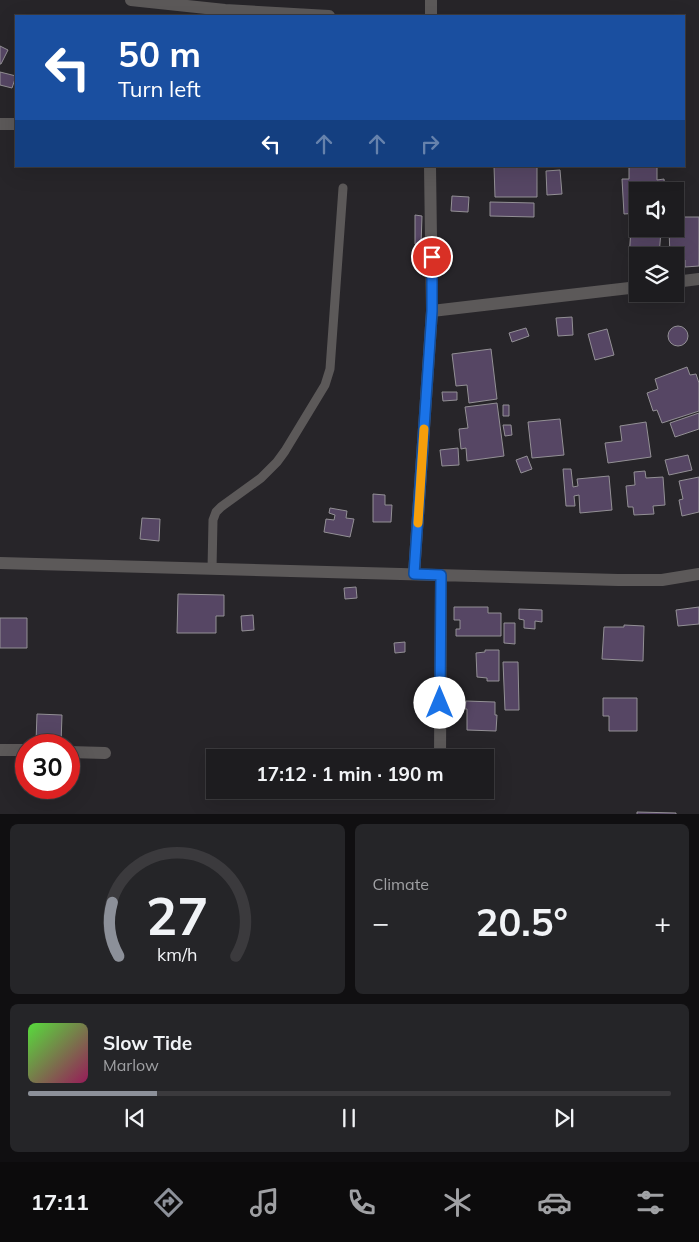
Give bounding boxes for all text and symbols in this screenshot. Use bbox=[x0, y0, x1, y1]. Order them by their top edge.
text: 50 m bbox=[118, 32, 201, 76]
icon: left bbox=[35, 35, 100, 100]
text: Turn left bbox=[118, 75, 201, 103]
icon: left bbox=[257, 130, 285, 158]
icon: ahead bbox=[310, 130, 338, 158]
icon: ahead bbox=[363, 130, 391, 158]
icon: right bbox=[416, 130, 444, 158]
map controls bbox=[629, 182, 684, 302]
button: sound bbox=[629, 182, 684, 237]
pin bbox=[411, 236, 453, 278]
icon: arrive bbox=[418, 243, 446, 271]
button: layers bbox=[629, 247, 684, 302]
position arrow bbox=[413, 676, 465, 728]
speed limit sign: 30 bbox=[15, 734, 80, 799]
text: 17:12 · 1 min · 190 m bbox=[256, 762, 444, 786]
text: Climate bbox=[373, 874, 429, 894]
text: 27 bbox=[146, 883, 208, 948]
text: 20.5° bbox=[476, 898, 568, 946]
text: − bbox=[373, 905, 389, 940]
text: + bbox=[654, 905, 671, 940]
text: km/h bbox=[157, 943, 197, 965]
text: Slow Tide bbox=[103, 1031, 192, 1055]
text: Marlow bbox=[103, 1055, 159, 1075]
icon: previous bbox=[121, 1104, 149, 1132]
icon: pause bbox=[335, 1104, 363, 1132]
icon: next bbox=[550, 1104, 578, 1132]
icon: directions bbox=[151, 1185, 186, 1220]
icon: music bbox=[247, 1185, 282, 1220]
icon: phone bbox=[344, 1185, 379, 1220]
icon: climate bbox=[440, 1185, 475, 1220]
icon: car bbox=[537, 1185, 572, 1220]
icon: filters bbox=[633, 1185, 668, 1220]
text: 17:11 bbox=[31, 1188, 89, 1216]

